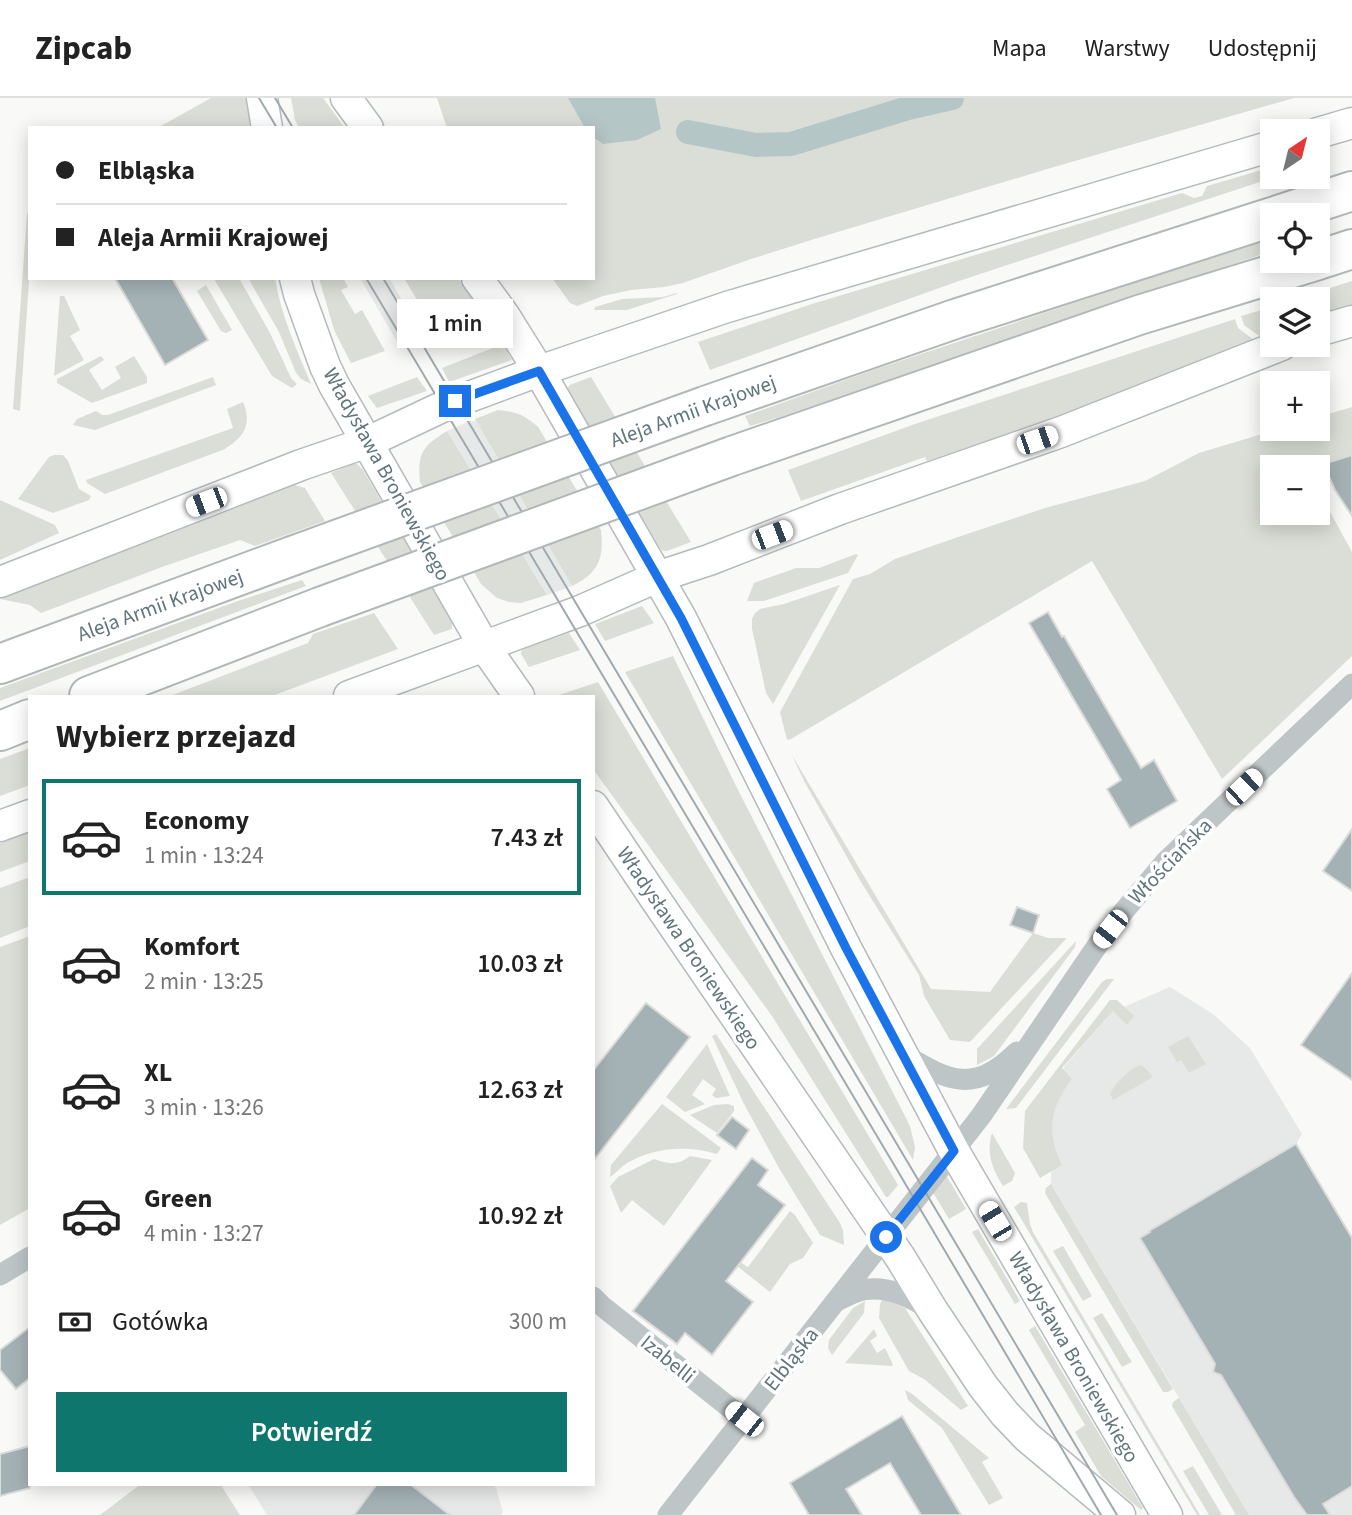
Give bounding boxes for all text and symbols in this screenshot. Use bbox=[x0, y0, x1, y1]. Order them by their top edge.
text: Zipcab bbox=[35, 25, 132, 72]
text: Mapa bbox=[992, 31, 1047, 66]
text: Warstwy bbox=[1085, 31, 1170, 66]
text: Udostępnij bbox=[1208, 31, 1317, 66]
north arrow bbox=[1260, 119, 1330, 189]
map controls bbox=[1260, 119, 1330, 525]
text: Elbląska bbox=[98, 152, 195, 189]
button: locate bbox=[1260, 203, 1330, 273]
text: Aleja Armii Krajowej bbox=[98, 219, 328, 256]
button: layers bbox=[1260, 287, 1330, 357]
callout: 1 min bbox=[397, 300, 513, 348]
text: 1 min bbox=[428, 307, 482, 340]
street label: Władysława Broniewskiego bbox=[316, 362, 458, 586]
street label: Aleja Armii Krajowej bbox=[606, 367, 780, 455]
button: + bbox=[1260, 371, 1330, 441]
route end bbox=[439, 385, 471, 417]
car bbox=[1014, 423, 1061, 457]
button: − bbox=[1260, 455, 1330, 525]
car bbox=[183, 485, 230, 519]
car bbox=[749, 518, 796, 552]
street label: Aleja Armii Krajowej bbox=[73, 561, 247, 649]
text: Wybierz przejazd bbox=[56, 714, 296, 760]
car bbox=[1222, 765, 1267, 809]
text: Economy bbox=[144, 802, 249, 839]
icon: car bbox=[60, 806, 123, 869]
street label: Włościańska bbox=[1121, 811, 1219, 911]
text: 7.43 zł bbox=[491, 819, 563, 856]
text: 1 min · 13:24 bbox=[144, 839, 264, 872]
street label: Władysława Broniewskiego bbox=[610, 840, 768, 1056]
car bbox=[1089, 906, 1132, 952]
text: Komfort bbox=[144, 928, 240, 965]
icon: car bbox=[60, 932, 123, 995]
text: 10.03 zł bbox=[477, 945, 563, 982]
text: 2 min · 13:25 bbox=[144, 965, 264, 998]
text: XL bbox=[144, 1054, 172, 1091]
icon: car bbox=[60, 1058, 123, 1121]
text: 12.63 zł bbox=[477, 1071, 563, 1108]
text: 3 min · 13:26 bbox=[144, 1091, 264, 1124]
text: Green bbox=[144, 1180, 212, 1217]
icon: car bbox=[60, 1184, 123, 1247]
text: 10.92 zł bbox=[477, 1197, 563, 1234]
car bbox=[976, 1198, 1015, 1244]
text: 4 min · 13:27 bbox=[144, 1217, 264, 1250]
route start bbox=[870, 1221, 902, 1253]
street label: Władysława Broniewskiego bbox=[1001, 1246, 1147, 1468]
icon: cash bbox=[56, 1303, 94, 1341]
text: Gotówka bbox=[112, 1303, 209, 1340]
text: 300 m bbox=[509, 1305, 567, 1338]
street label: Elbląska bbox=[757, 1321, 825, 1397]
street label: Izabelli bbox=[634, 1328, 702, 1390]
button: Potwierdź bbox=[56, 1392, 567, 1472]
car bbox=[721, 1398, 768, 1440]

